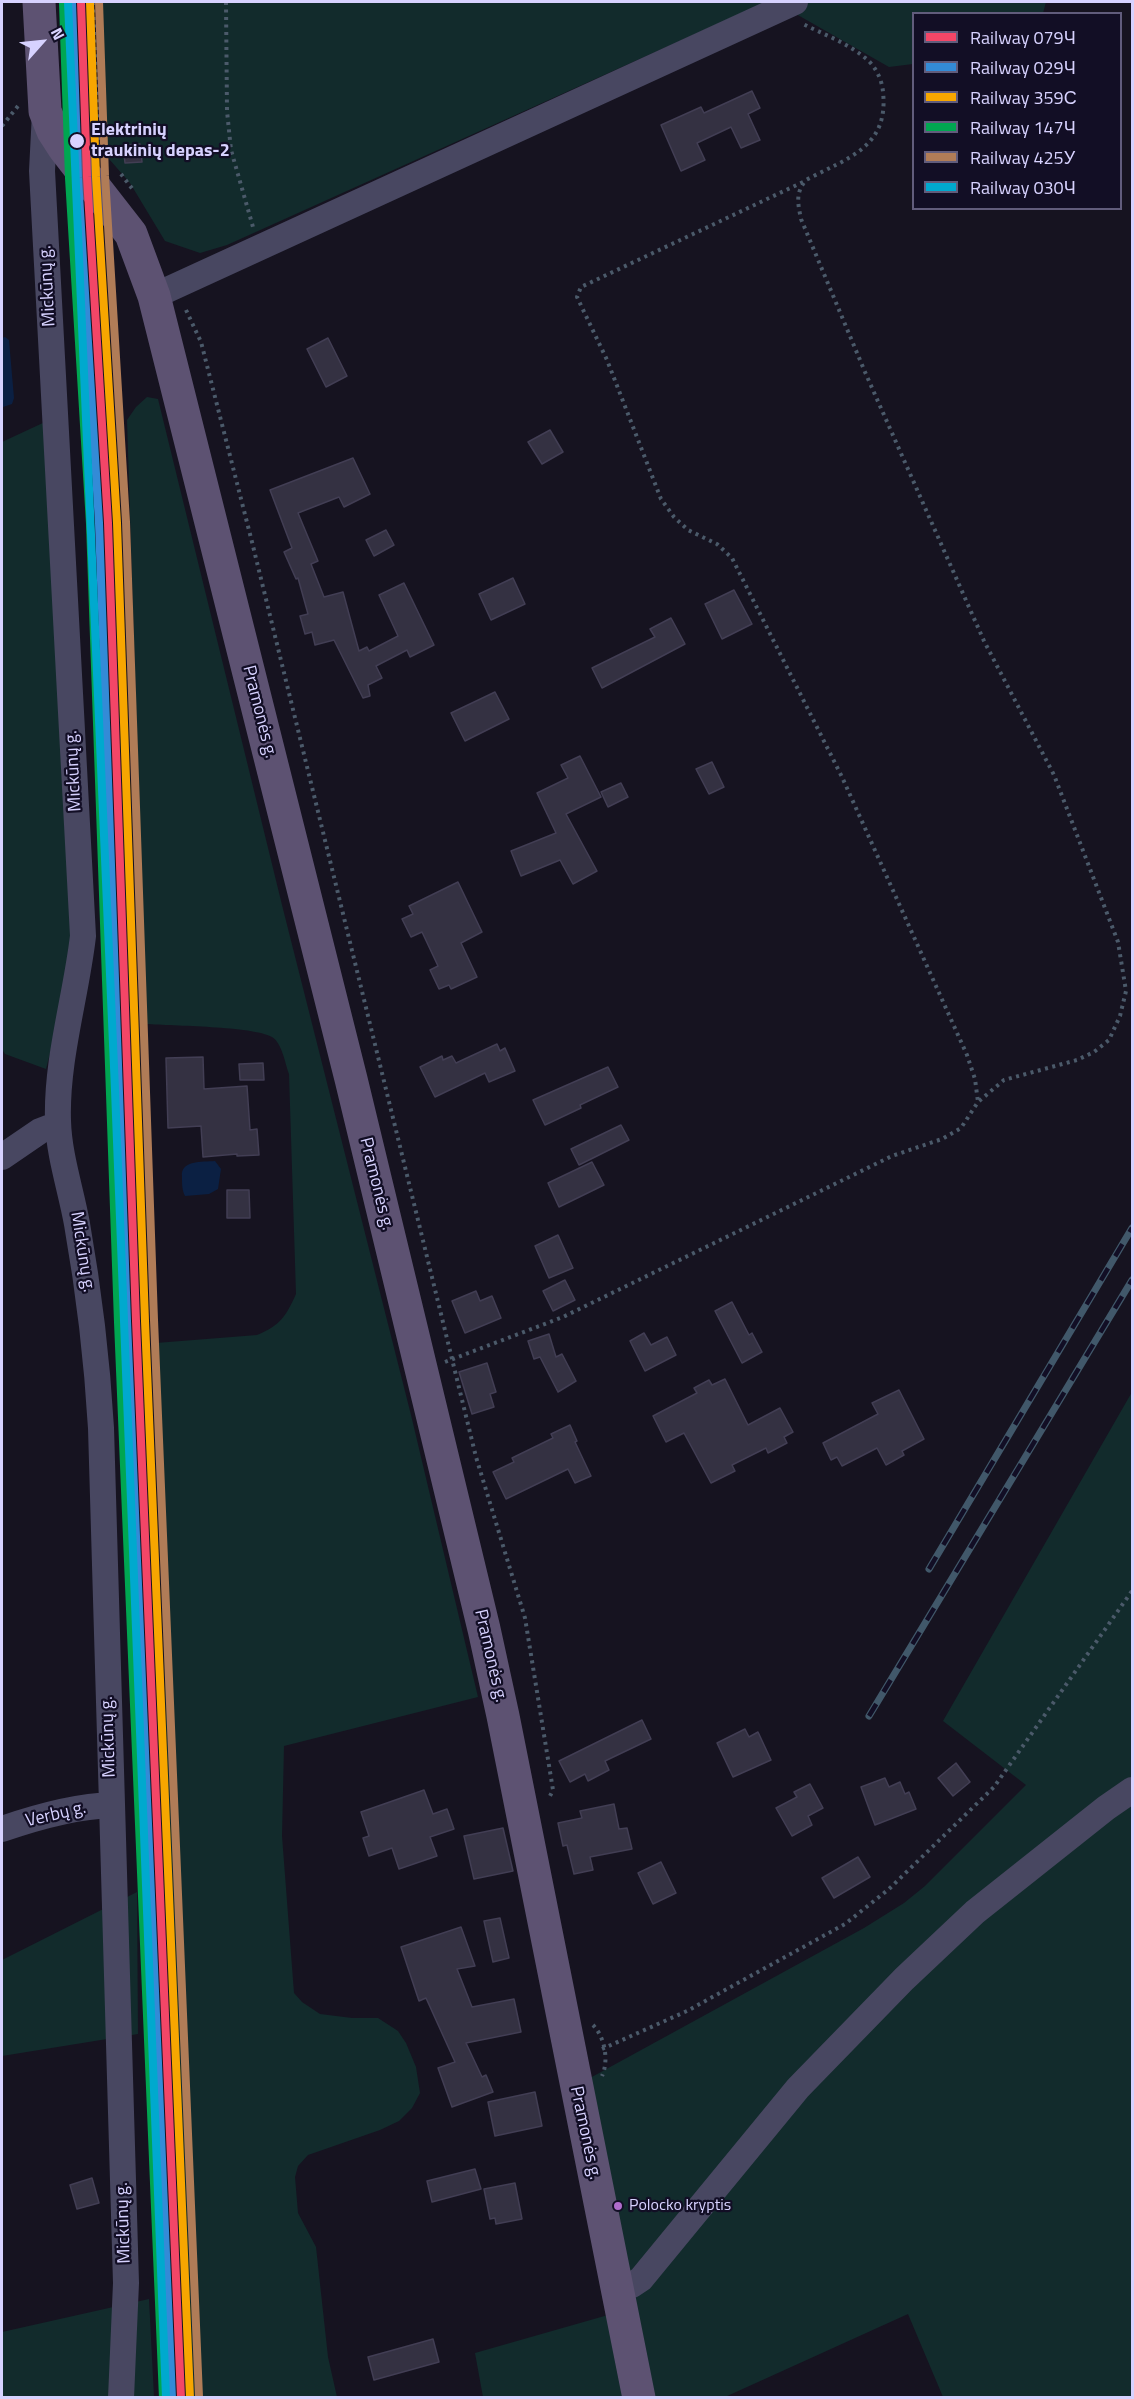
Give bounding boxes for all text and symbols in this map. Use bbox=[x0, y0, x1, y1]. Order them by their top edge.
north arrow bbox=[12, 12, 72, 72]
legend bbox=[912, 12, 1122, 210]
text: N bbox=[45, 23, 71, 44]
text: Railway 079Ч bbox=[970, 24, 1076, 51]
text: Railway 029Ч bbox=[970, 54, 1076, 81]
text: Railway 359С bbox=[970, 84, 1077, 111]
text: Railway 147Ч bbox=[970, 114, 1076, 141]
place label: Elektrinių traukinių depas-2 bbox=[91, 120, 230, 162]
marker: Elektrinių traukinių depas-2 bbox=[68, 132, 86, 150]
text: Railway 425У bbox=[970, 144, 1075, 171]
text: Railway 030Ч bbox=[970, 174, 1076, 201]
street label: Mickūnų g. bbox=[35, 245, 61, 327]
street label: Pramonės g. bbox=[237, 663, 281, 761]
street label: Mickūnų g. bbox=[61, 730, 87, 812]
street label: Pramonės g. bbox=[354, 1135, 398, 1233]
street label: Mickūnų g. bbox=[65, 1210, 99, 1294]
street label: Pramonės g. bbox=[469, 1607, 511, 1705]
street label: Mickūnų g. bbox=[97, 1696, 121, 1778]
street label: Verbų g. bbox=[24, 1798, 88, 1832]
street label: Pramonės g. bbox=[565, 2084, 605, 2182]
street label: Mickūnų g. bbox=[112, 2182, 136, 2264]
place label: Polocko kryptis bbox=[629, 2196, 731, 2216]
marker: Polocko kryptis bbox=[612, 2200, 624, 2212]

